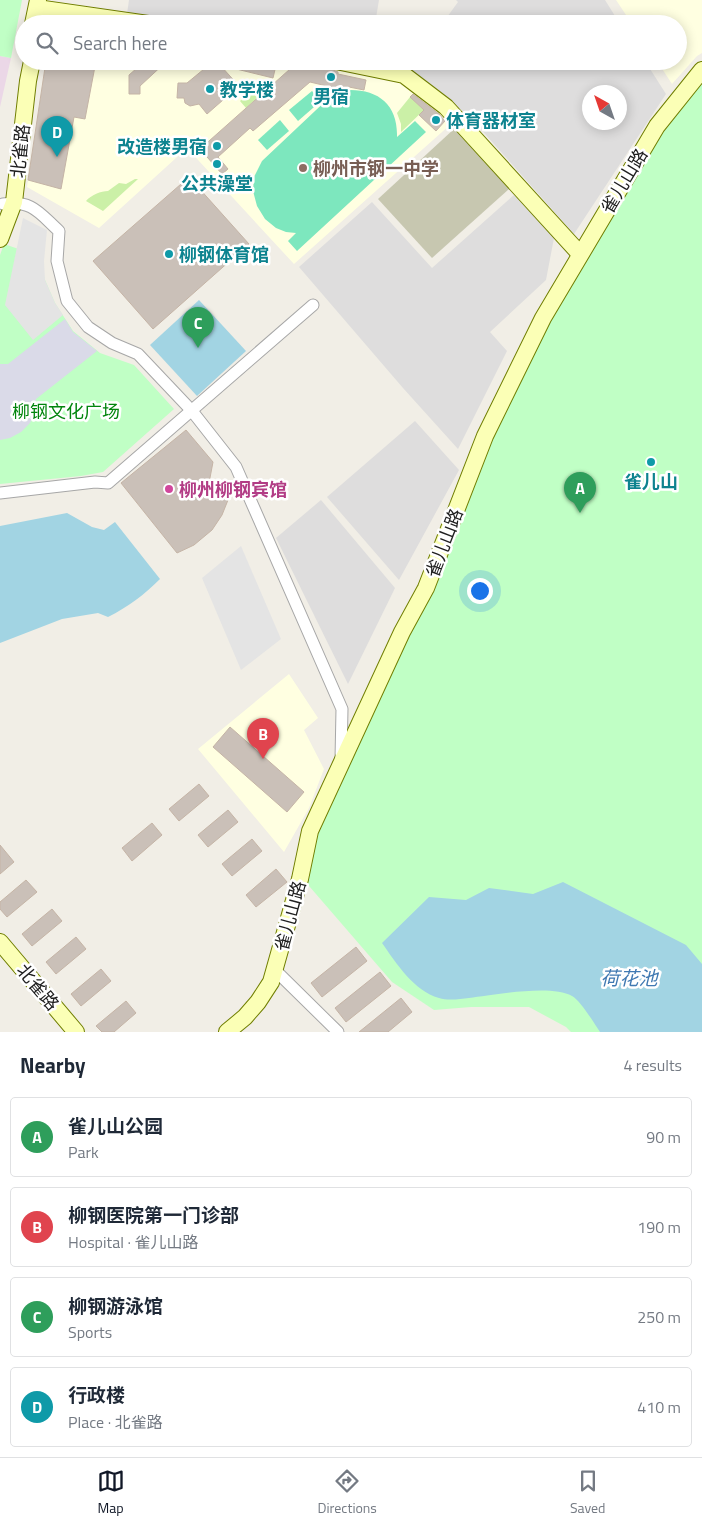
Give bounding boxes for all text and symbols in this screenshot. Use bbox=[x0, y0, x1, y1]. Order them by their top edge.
search box bbox=[15, 15, 687, 70]
text: Search here bbox=[73, 28, 167, 57]
icon: search bbox=[33, 29, 61, 57]
marker: 男宿 bbox=[325, 71, 337, 83]
place label: 教学楼 bbox=[220, 76, 274, 103]
marker: 教学楼 bbox=[204, 83, 216, 95]
place label: 男宿 bbox=[313, 83, 349, 110]
north arrow bbox=[582, 85, 627, 130]
place label: 体育器材室 bbox=[446, 107, 536, 134]
marker: 体育器材室 bbox=[430, 114, 442, 126]
pin: D bbox=[41, 116, 73, 157]
street label: 北雀路 bbox=[4, 123, 36, 179]
place label: 改造楼男宿 bbox=[117, 133, 207, 160]
marker: 改造楼男宿 bbox=[211, 140, 223, 152]
street label: 雀儿山路 bbox=[594, 143, 654, 219]
place label: 柳州市钢一中学 bbox=[313, 155, 439, 182]
marker: 公共澡堂 bbox=[211, 158, 223, 170]
marker: 柳州市钢一中学 bbox=[297, 162, 309, 174]
place label: 公共澡堂 bbox=[181, 170, 253, 197]
place label: 柳钢体育馆 bbox=[179, 241, 269, 268]
marker: 柳钢体育馆 bbox=[163, 248, 175, 260]
pin: C bbox=[182, 307, 214, 348]
park label: 柳钢文化广场 bbox=[12, 398, 120, 425]
marker: 雀儿山 bbox=[645, 456, 657, 468]
place label: 雀儿山 bbox=[624, 468, 678, 495]
pin: A bbox=[564, 472, 596, 513]
place label: 柳州柳钢宾馆 bbox=[179, 476, 287, 503]
marker: 柳州柳钢宾馆 bbox=[163, 483, 175, 495]
street label: 雀儿山路 bbox=[418, 505, 470, 581]
your location bbox=[467, 578, 493, 604]
pin: B bbox=[247, 718, 279, 759]
street label: 雀儿山路 bbox=[268, 878, 312, 954]
street label: 北雀路 bbox=[10, 958, 66, 1016]
water label: 荷花池 bbox=[600, 963, 659, 992]
text: Nearby bbox=[20, 1049, 85, 1081]
text: 4 results bbox=[623, 1053, 682, 1077]
text: 雀儿山公园 bbox=[68, 1111, 163, 1140]
text: A bbox=[32, 1125, 42, 1149]
text: 90 m bbox=[646, 1125, 681, 1149]
text: Park bbox=[68, 1140, 99, 1164]
text: 柳钢医院第一门诊部 bbox=[68, 1200, 239, 1229]
text: B bbox=[32, 1215, 42, 1239]
text: 190 m bbox=[637, 1215, 681, 1239]
text: Hospital · 雀儿山路 bbox=[68, 1230, 198, 1254]
text: 柳钢游泳馆 bbox=[68, 1291, 163, 1320]
text: C bbox=[33, 1305, 41, 1329]
text: 250 m bbox=[637, 1305, 681, 1329]
text: Sports bbox=[68, 1320, 112, 1344]
text: 行政楼 bbox=[68, 1380, 125, 1409]
text: D bbox=[32, 1395, 42, 1419]
text: 410 m bbox=[637, 1395, 681, 1419]
text: Place · 北雀路 bbox=[68, 1410, 163, 1434]
tab: Map bbox=[97, 1467, 125, 1518]
tab: Directions bbox=[318, 1467, 377, 1518]
tab: Saved bbox=[570, 1467, 606, 1518]

